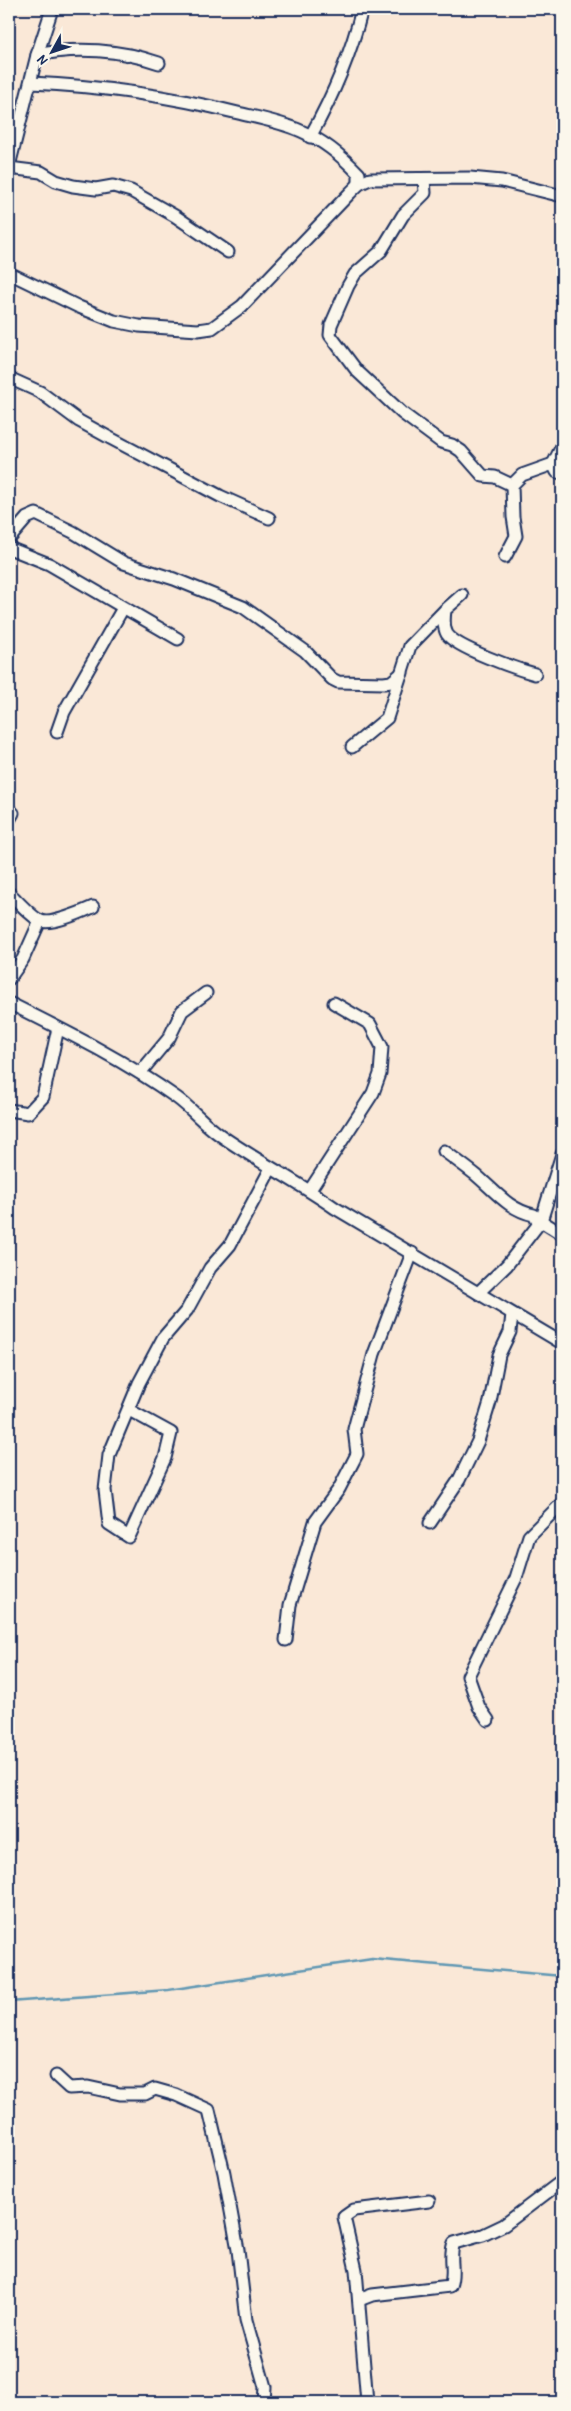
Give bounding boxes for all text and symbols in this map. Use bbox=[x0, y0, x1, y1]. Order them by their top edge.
north arrow bbox=[28, 28, 78, 78]
text: N bbox=[32, 51, 51, 70]

